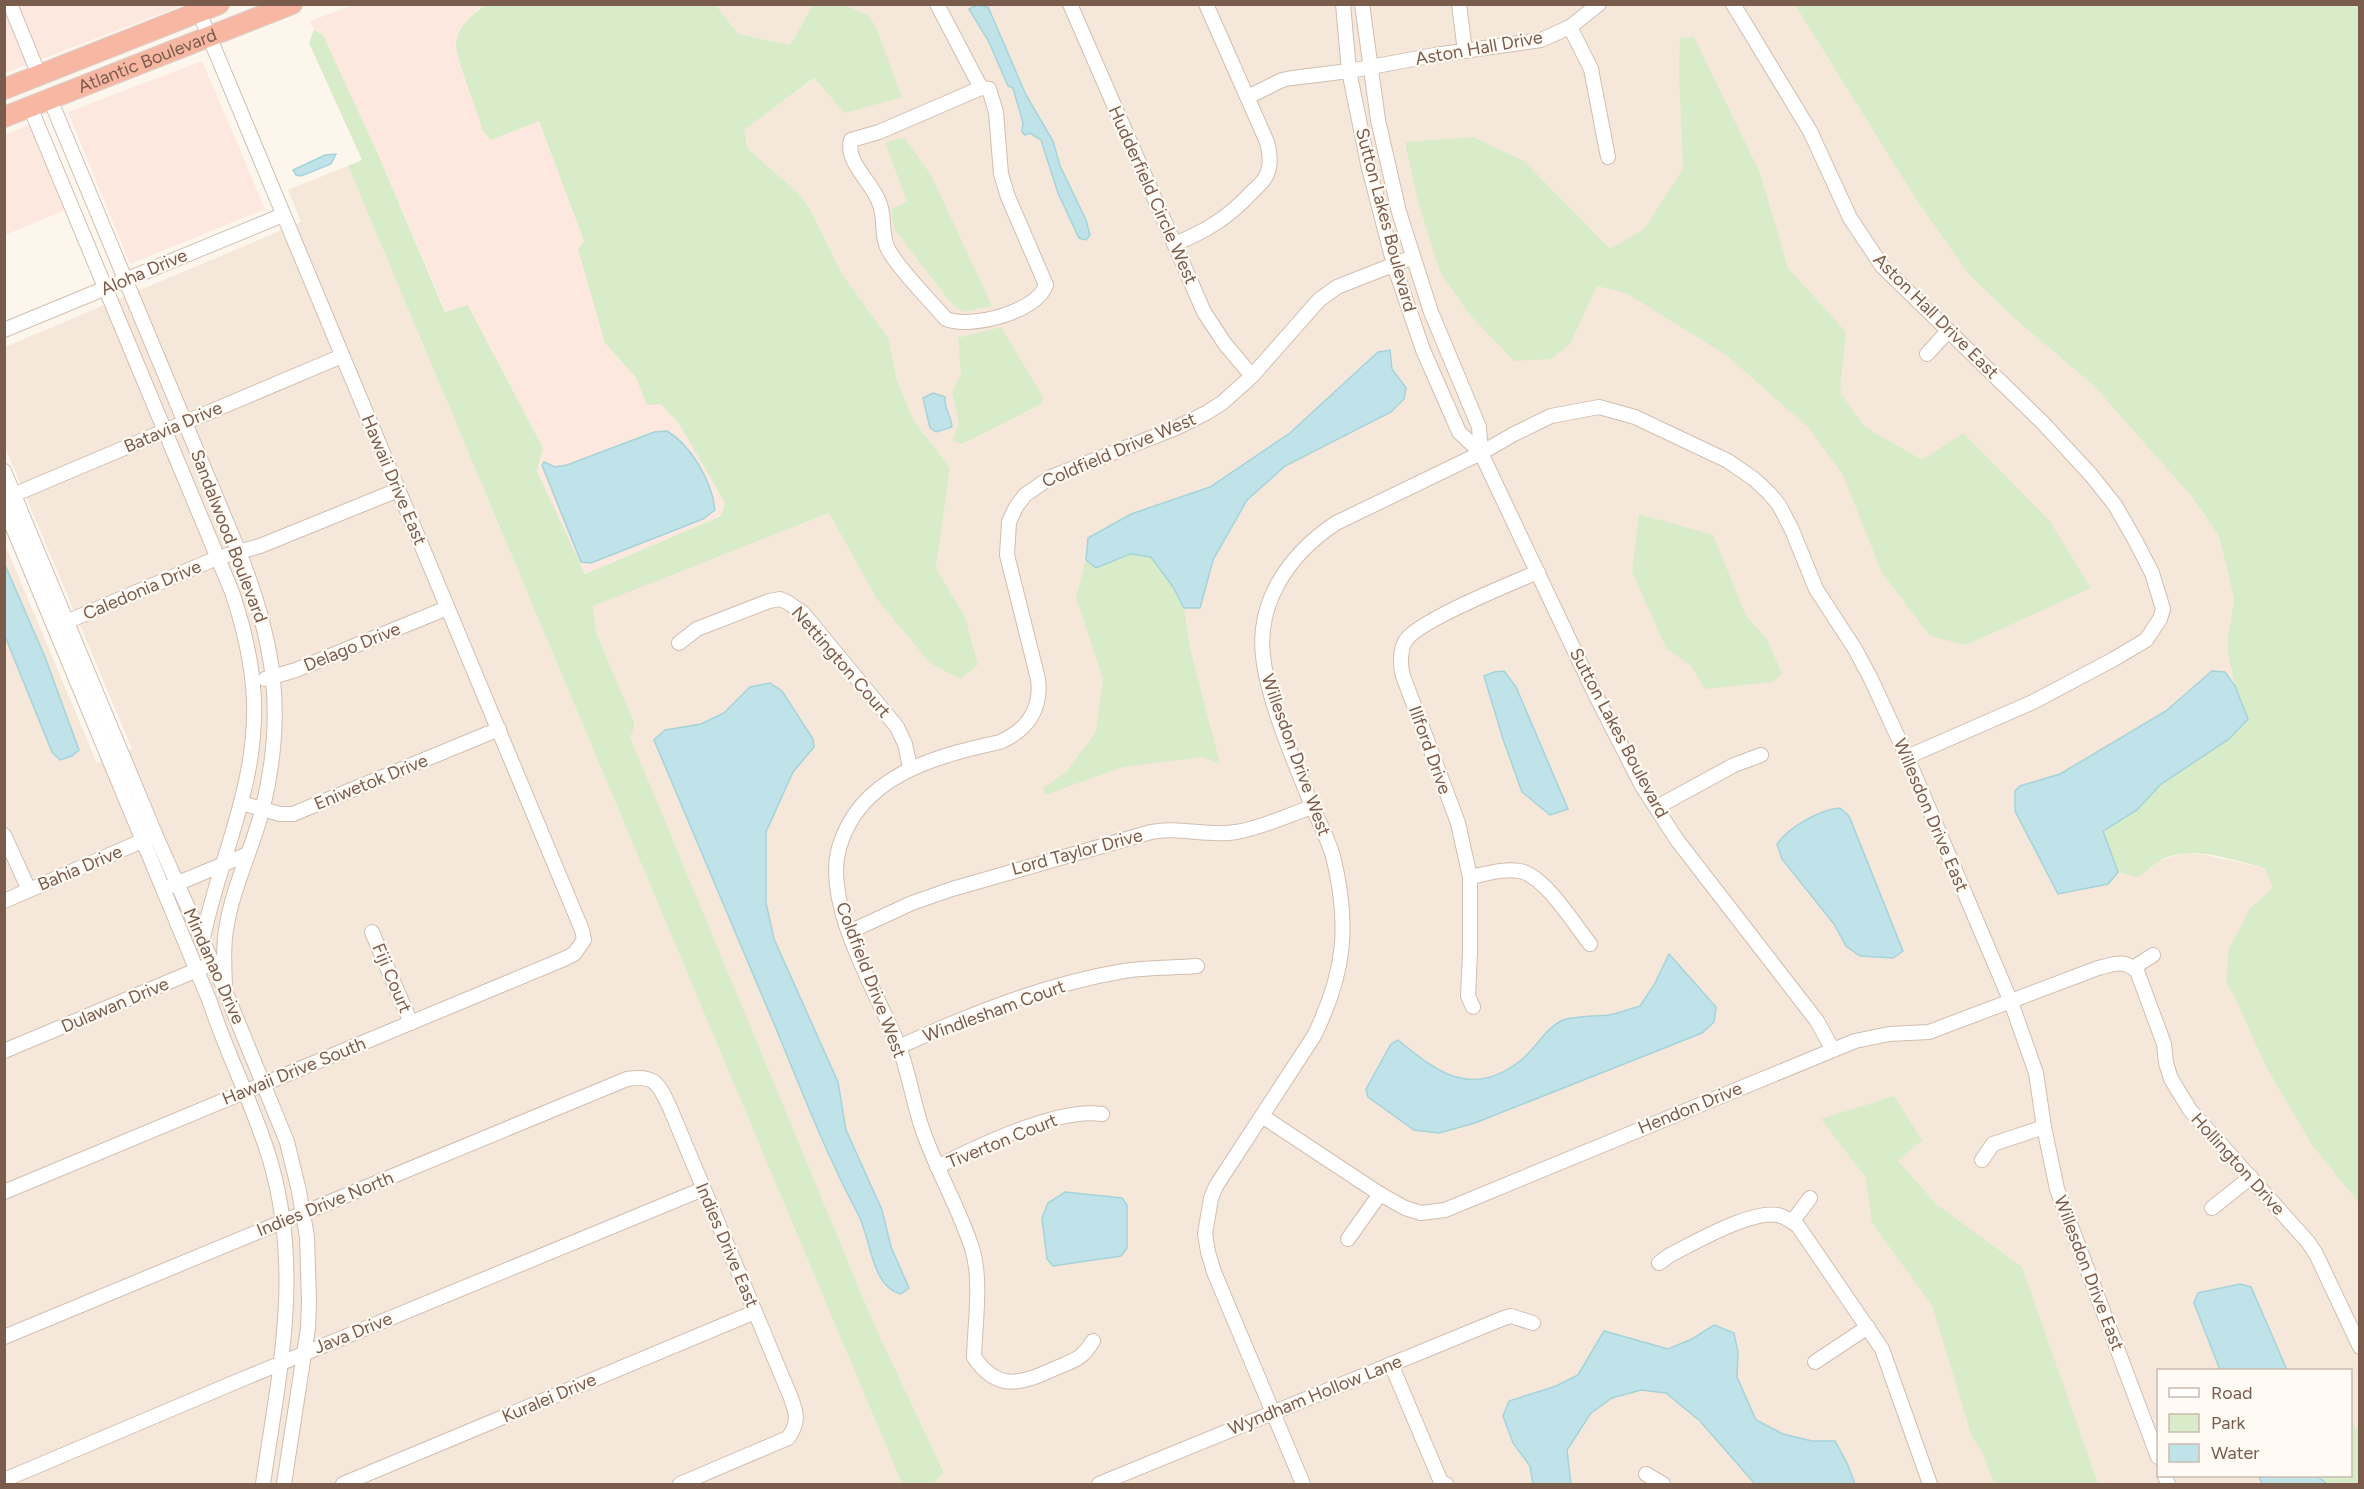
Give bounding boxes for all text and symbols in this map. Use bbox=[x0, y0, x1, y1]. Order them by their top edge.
street label: Atlantic Boulevard bbox=[75, 24, 220, 98]
street label: Aston Hall Drive bbox=[1414, 26, 1545, 70]
street label: Hudderfield Circle West bbox=[1104, 102, 1202, 288]
street label: Sutton Lakes Boulevard bbox=[1351, 126, 1421, 314]
street label: Aloha Drive bbox=[97, 244, 191, 300]
street label: Aston Hall Drive East bbox=[1869, 249, 2003, 383]
street label: Batavia Drive bbox=[120, 396, 226, 458]
street label: Coldfield Drive West bbox=[1039, 408, 1199, 492]
street label: Hawaii Drive East bbox=[357, 411, 431, 549]
street label: Sandalwood Boulevard bbox=[186, 446, 272, 626]
street label: Caledonia Drive bbox=[80, 555, 205, 625]
street label: Nettington Court bbox=[787, 602, 895, 722]
street label: Delago Drive bbox=[300, 618, 404, 676]
street label: Sutton Lakes Boulevard bbox=[1565, 644, 1673, 822]
street label: Willesdon Drive West bbox=[1256, 671, 1336, 839]
street label: Illford Drive bbox=[1404, 703, 1456, 797]
street label: Willesdon Drive East bbox=[1889, 735, 1973, 895]
street label: Eniwetok Drive bbox=[311, 749, 431, 815]
street label: Lord Taylor Drive bbox=[1009, 824, 1145, 880]
street label: Bahia Drive bbox=[34, 840, 126, 896]
street label: Coldfield Drive West bbox=[831, 899, 911, 1061]
street label: Mindanao Drive bbox=[179, 904, 250, 1028]
street label: Fiji Court bbox=[367, 940, 417, 1016]
street label: Dulawan Drive bbox=[58, 972, 172, 1038]
street label: Windlesham Court bbox=[920, 975, 1068, 1047]
street label: Hawaii Drive South bbox=[219, 1032, 369, 1110]
street label: Hendon Drive bbox=[1635, 1077, 1745, 1139]
street label: Hollington Drive bbox=[2186, 1108, 2290, 1220]
street label: Tiverton Court bbox=[944, 1109, 1061, 1173]
street label: Indies Drive North bbox=[253, 1167, 397, 1241]
street label: Indies Drive East bbox=[691, 1179, 763, 1311]
street label: Willesdon Drive East bbox=[2049, 1192, 2129, 1354]
street label: Java Drive bbox=[311, 1307, 396, 1359]
street label: Wyndham Hollow Lane bbox=[1225, 1350, 1405, 1440]
street label: Kuralei Drive bbox=[499, 1368, 600, 1428]
legend bbox=[2157, 1369, 2352, 1477]
text: Road bbox=[2211, 1382, 2252, 1404]
text: Park bbox=[2211, 1412, 2246, 1434]
text: Water bbox=[2211, 1442, 2259, 1464]

